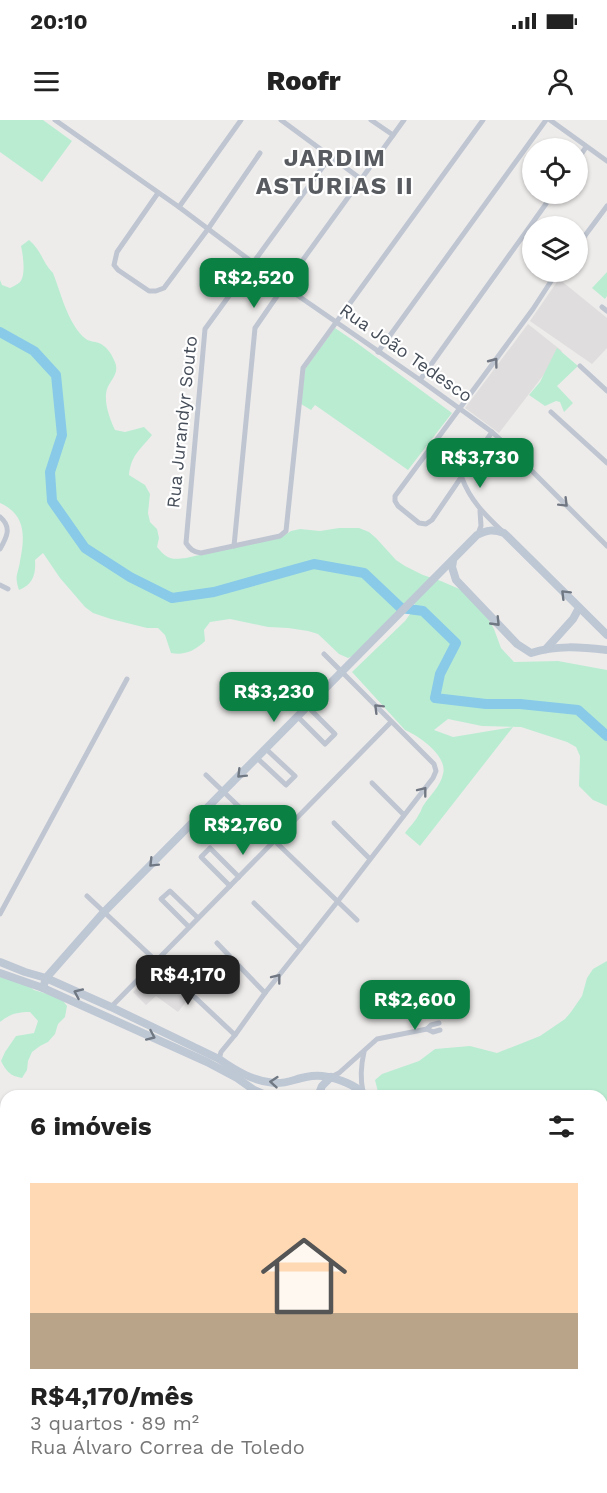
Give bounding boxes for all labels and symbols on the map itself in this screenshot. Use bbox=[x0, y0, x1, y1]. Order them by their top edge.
district label: JARDIM ASTÚRIAS II bbox=[256, 144, 414, 200]
pin: R$2,520 bbox=[199, 258, 309, 309]
street label: Rua João Tedesco bbox=[336, 299, 477, 406]
street label: Rua Jurandyr Souto bbox=[162, 335, 201, 509]
one-way arrow bbox=[487, 357, 498, 368]
pin: R$3,730 bbox=[425, 438, 535, 489]
one-way arrow bbox=[557, 496, 568, 506]
one-way arrow bbox=[561, 590, 571, 601]
one-way arrow bbox=[489, 616, 500, 626]
pin: R$3,230 bbox=[219, 672, 329, 723]
one-way arrow bbox=[374, 704, 384, 715]
one-way arrow bbox=[238, 766, 249, 777]
one-way arrow bbox=[415, 787, 426, 798]
pin: R$2,760 bbox=[188, 805, 298, 856]
one-way arrow bbox=[149, 857, 160, 867]
pin: R$4,170 bbox=[133, 955, 243, 1006]
one-way arrow bbox=[270, 973, 281, 984]
pin: R$2,600 bbox=[360, 980, 470, 1031]
one-way arrow bbox=[74, 988, 85, 1000]
one-way arrow bbox=[144, 1029, 155, 1041]
one-way arrow bbox=[269, 1076, 278, 1089]

